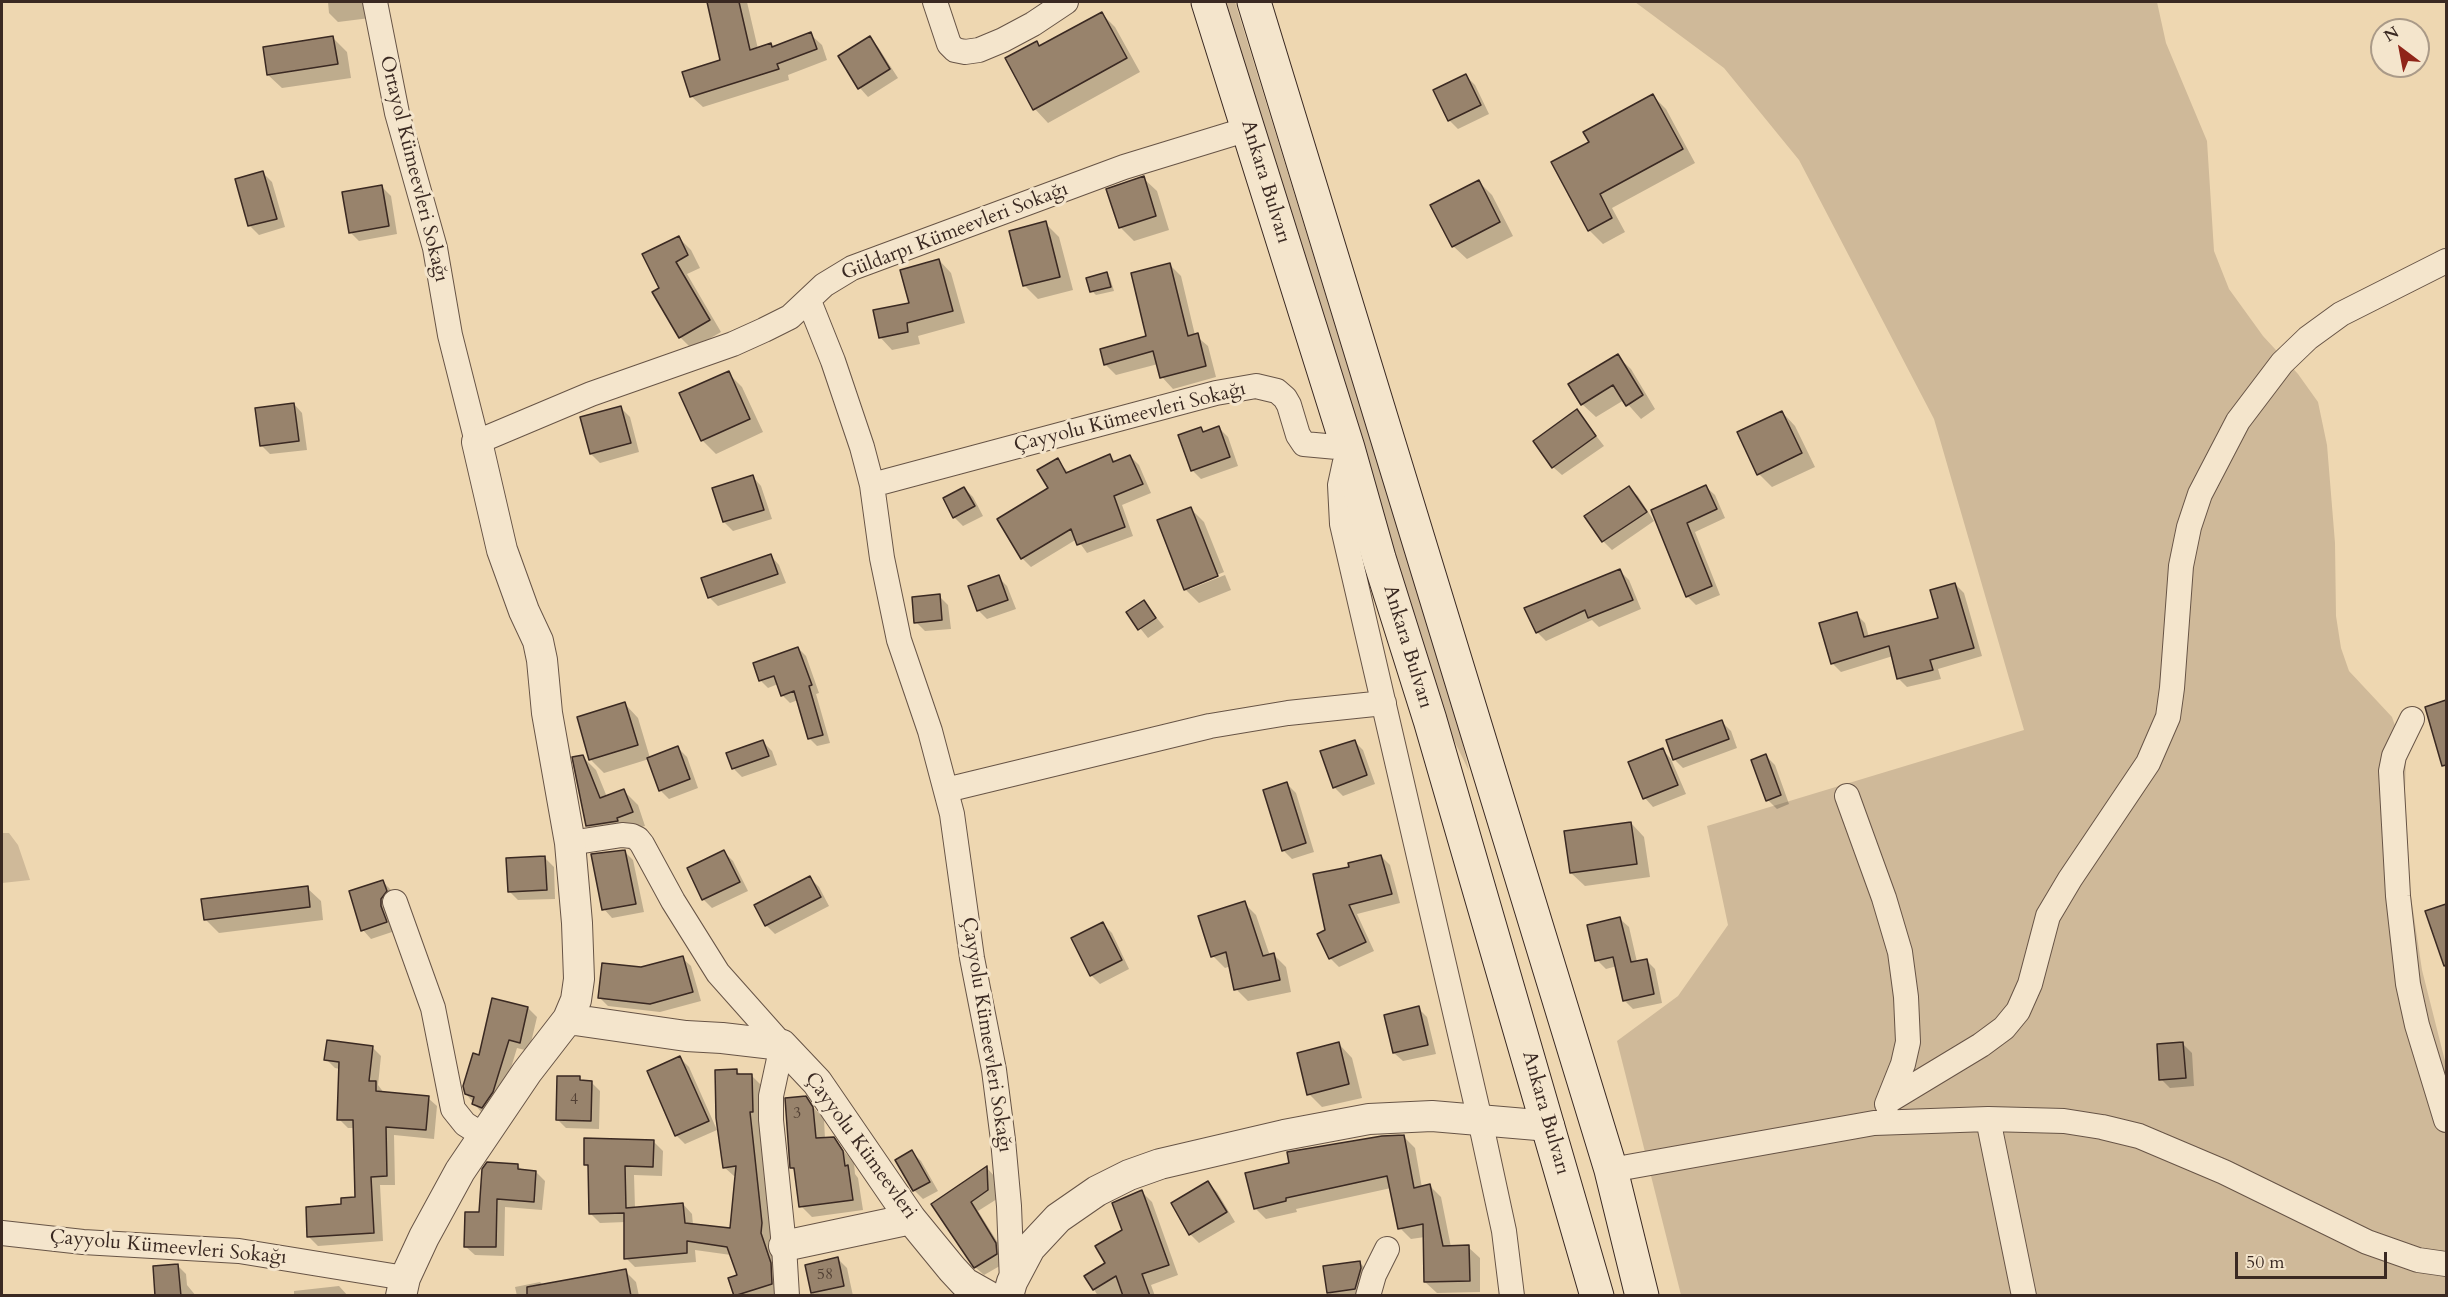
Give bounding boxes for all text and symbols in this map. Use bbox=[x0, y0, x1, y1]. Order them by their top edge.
north arrow bbox=[2370, 18, 2430, 78]
text: N bbox=[2380, 21, 2403, 47]
street label: Ortayol Kümeevleri Sokağı bbox=[373, 54, 453, 284]
street label: Ankara Bulvarı bbox=[1235, 117, 1295, 247]
street label: Güldarpı Kümeevleri Sokağı bbox=[838, 178, 1072, 286]
street label: Çayyolu Kümeevleri Sokağı bbox=[1012, 378, 1248, 458]
street label: Ankara Bulvarı bbox=[1377, 582, 1437, 712]
street label: Çayyolu Kümeevleri Sokağı bbox=[956, 916, 1016, 1154]
street label: Ankara Bulvarı bbox=[1516, 1048, 1574, 1178]
street label: Çayyolu Kümeevleri bbox=[799, 1068, 921, 1224]
house number: 4 bbox=[570, 1090, 578, 1110]
house number: 3 bbox=[793, 1104, 801, 1124]
street label: Çayyolu Kümeevleri Sokağı bbox=[48, 1226, 288, 1270]
scale bar bbox=[2238, 1240, 2390, 1278]
text: 50 m bbox=[2246, 1250, 2285, 1275]
house number: 58 bbox=[817, 1265, 833, 1285]

